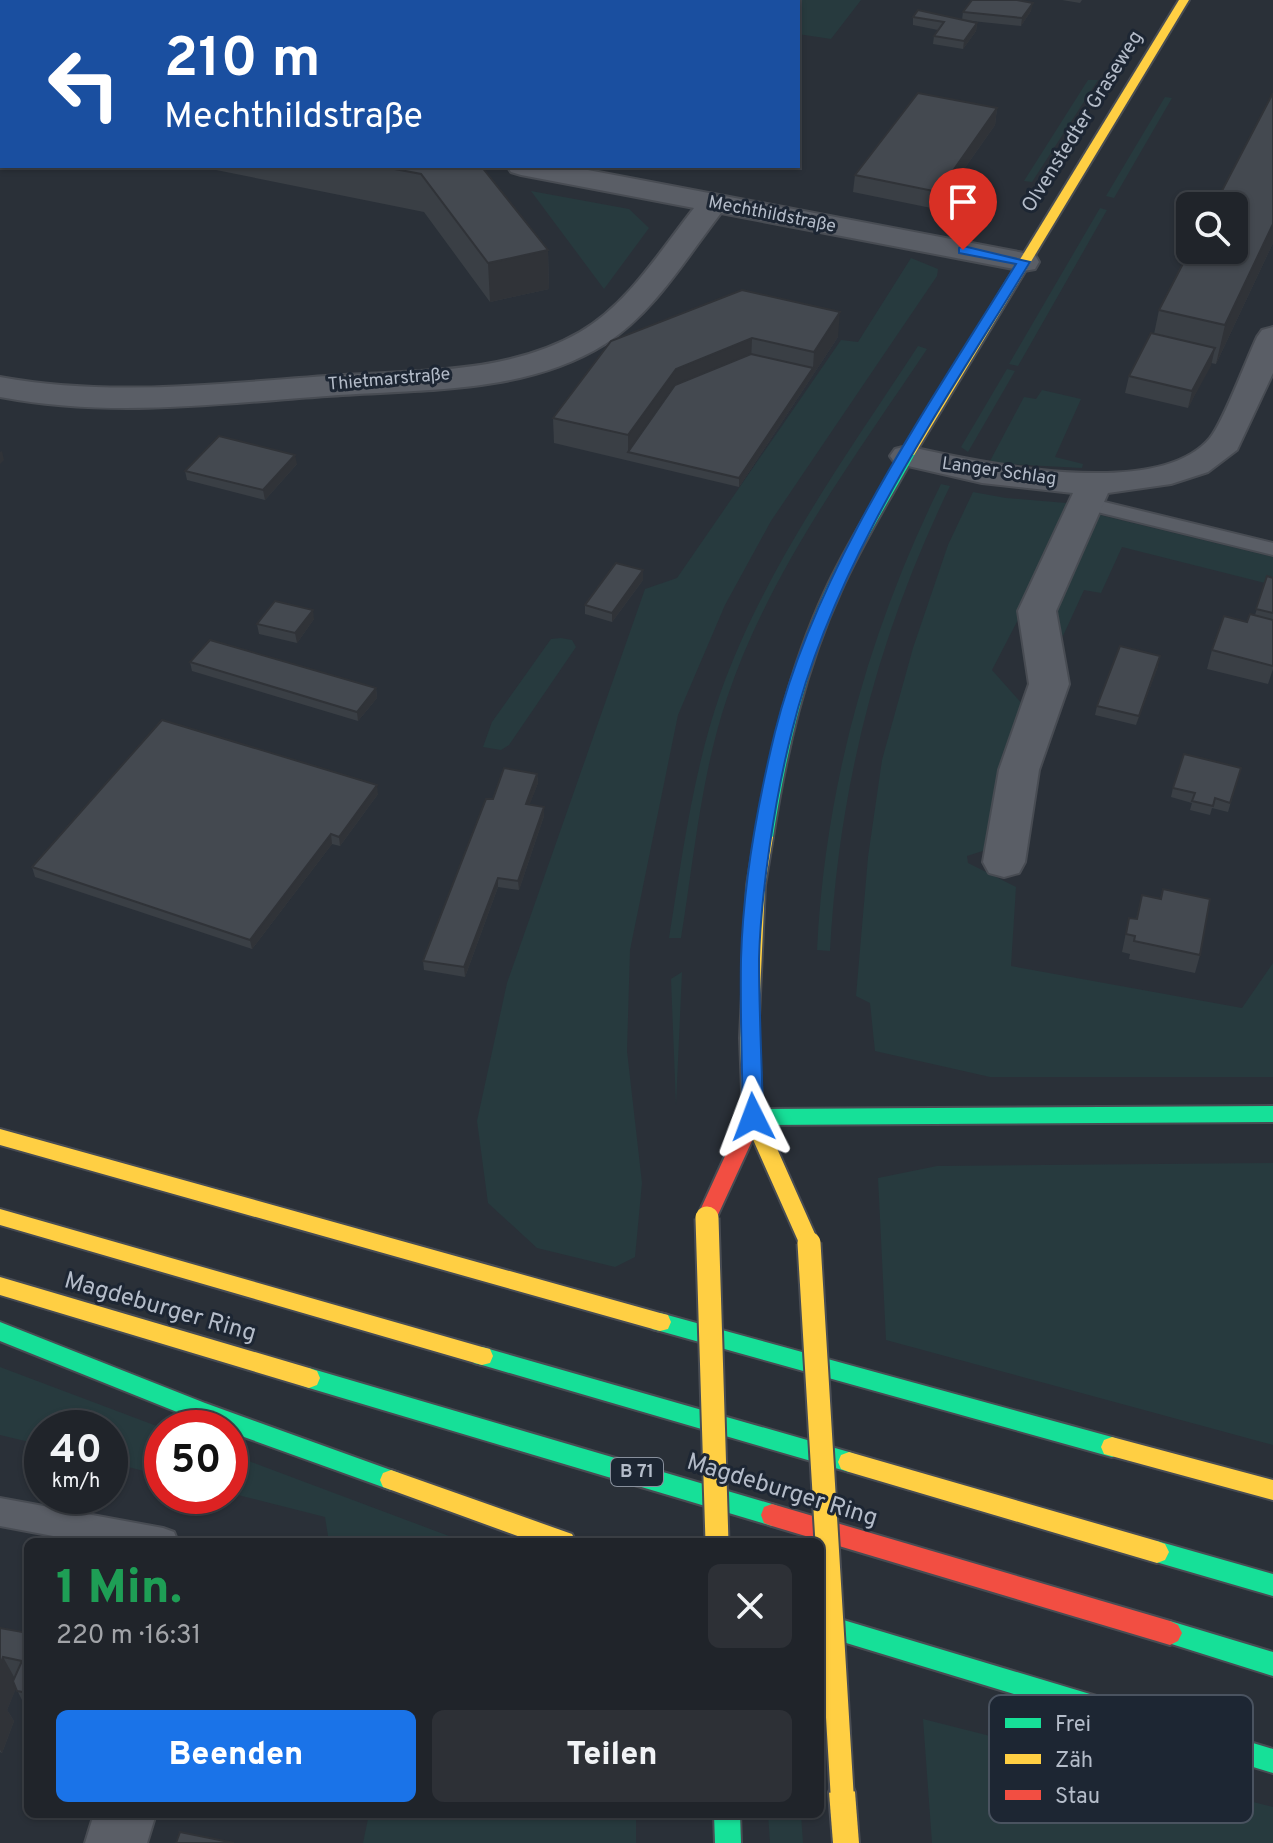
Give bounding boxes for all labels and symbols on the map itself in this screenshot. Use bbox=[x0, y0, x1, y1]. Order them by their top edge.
street label: Olvenstedter Graseweg bbox=[1016, 26, 1150, 218]
pin bbox=[929, 168, 997, 250]
street label: Mechthildstraße bbox=[706, 191, 838, 239]
street label: Thietmarstraße bbox=[327, 363, 451, 397]
street label: Langer Schlag bbox=[940, 453, 1058, 491]
position arrow bbox=[711, 1075, 795, 1159]
street label: Magdeburger Ring bbox=[61, 1266, 259, 1350]
speed limit sign: 50 bbox=[144, 1410, 248, 1514]
street label: Magdeburger Ring bbox=[683, 1448, 881, 1534]
road number: B 71 bbox=[611, 1458, 663, 1486]
legend bbox=[989, 1695, 1253, 1823]
text: Frei bbox=[1055, 1712, 1091, 1739]
text: Zäh bbox=[1055, 1748, 1093, 1775]
text: Stau bbox=[1055, 1784, 1100, 1811]

